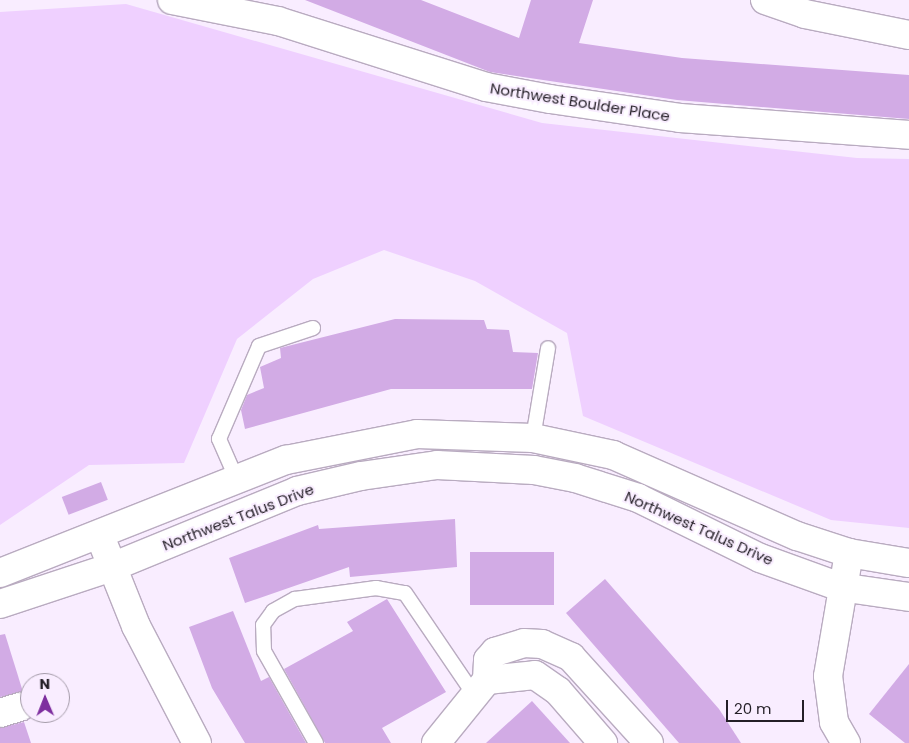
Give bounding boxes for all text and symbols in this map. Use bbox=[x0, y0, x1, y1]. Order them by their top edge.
street label: Northwest Boulder Place bbox=[489, 79, 671, 125]
street label: Northwest Talus Drive bbox=[160, 480, 316, 554]
street label: Northwest Talus Drive bbox=[622, 487, 776, 569]
north arrow bbox=[20, 673, 70, 723]
text: N bbox=[39, 674, 50, 694]
scale bar bbox=[729, 690, 806, 722]
text: 20 m bbox=[734, 698, 772, 719]

